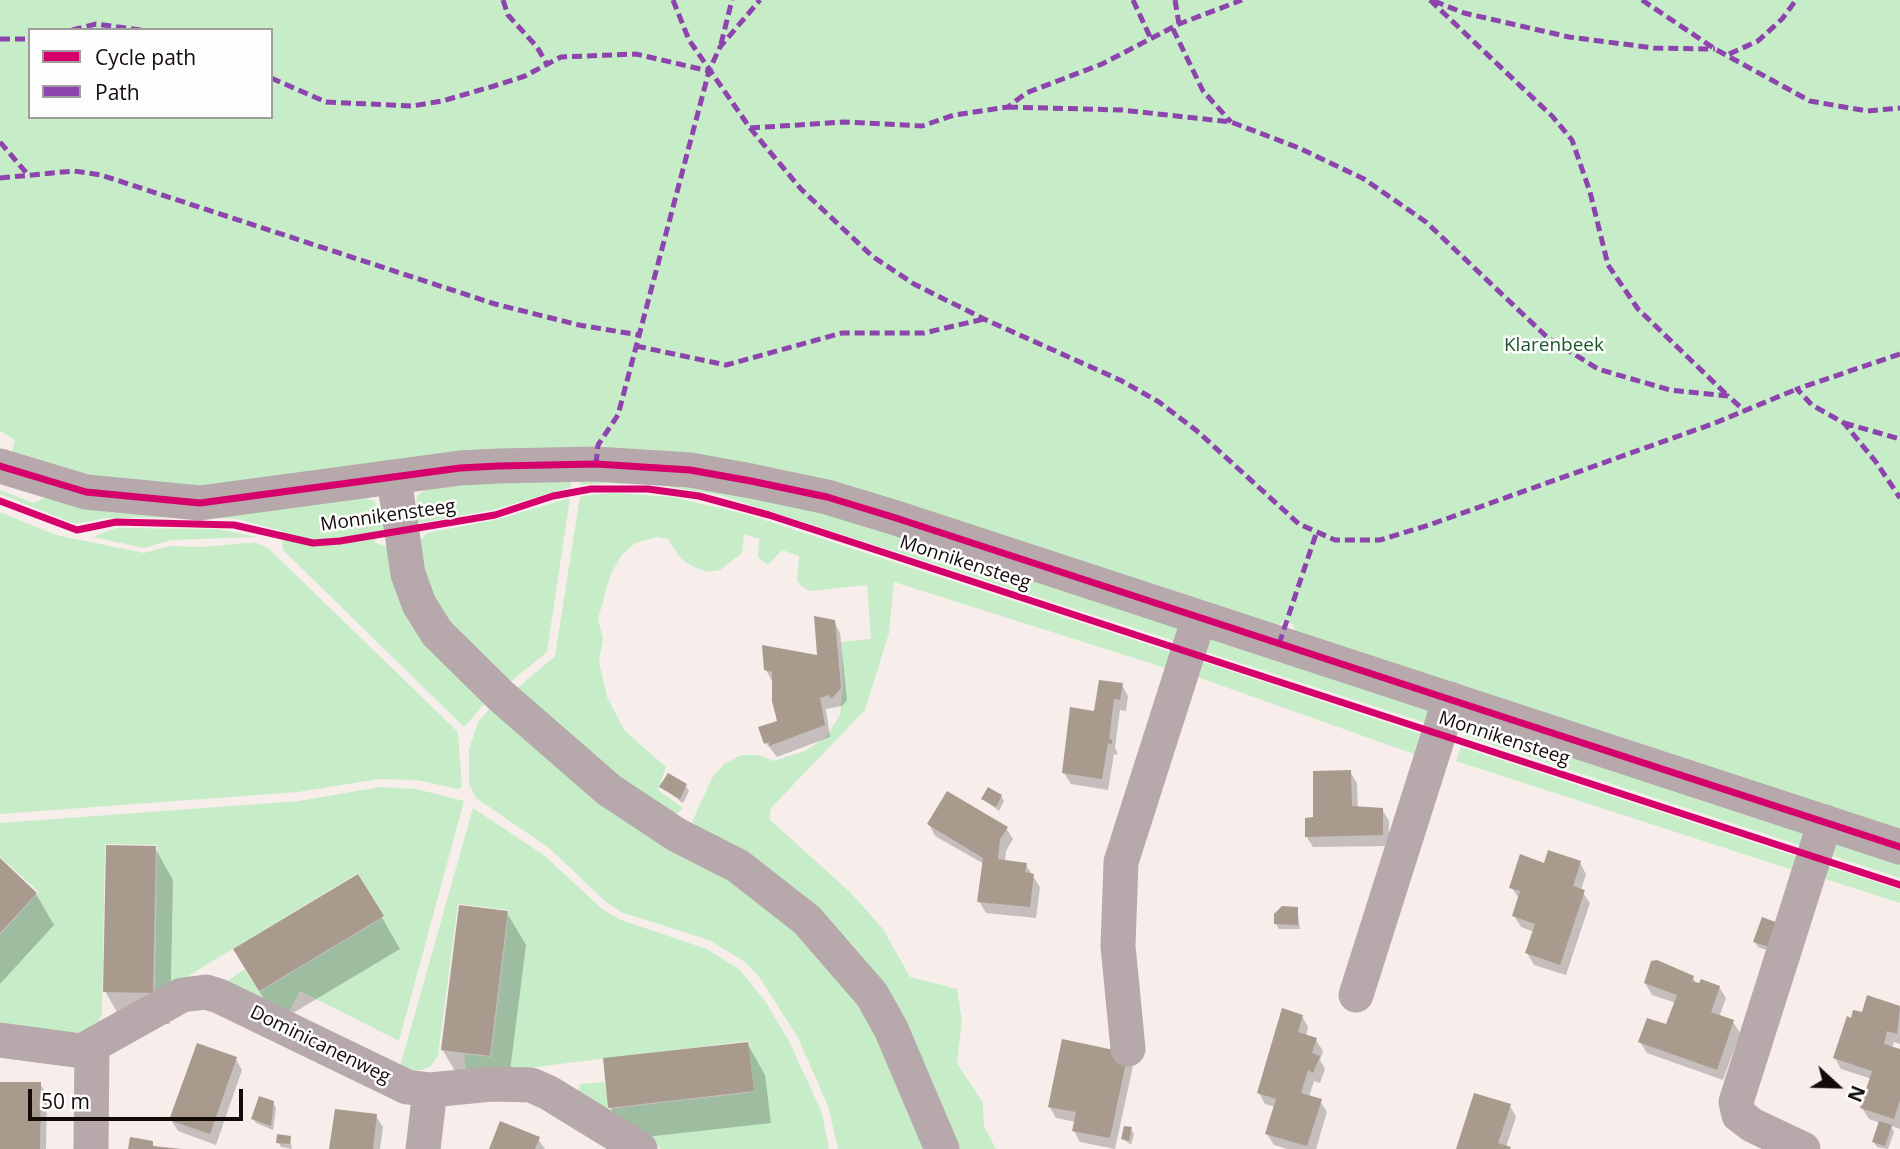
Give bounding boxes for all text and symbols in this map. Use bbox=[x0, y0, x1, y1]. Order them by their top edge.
legend bbox=[28, 28, 273, 119]
text: Cycle path bbox=[95, 43, 196, 71]
text: Path bbox=[95, 78, 140, 106]
park label: Klarenbeek bbox=[1504, 335, 1604, 357]
street label: Monnikensteeg bbox=[319, 495, 457, 537]
street label: Monnikensteeg bbox=[897, 531, 1033, 595]
street label: Monnikensteeg bbox=[1436, 707, 1572, 771]
street label: Dominicanenweg bbox=[246, 1001, 394, 1089]
north arrow bbox=[1802, 1051, 1872, 1121]
scale bar bbox=[32, 1076, 247, 1120]
text: N bbox=[1842, 1082, 1871, 1106]
text: 50 m bbox=[41, 1087, 90, 1115]

